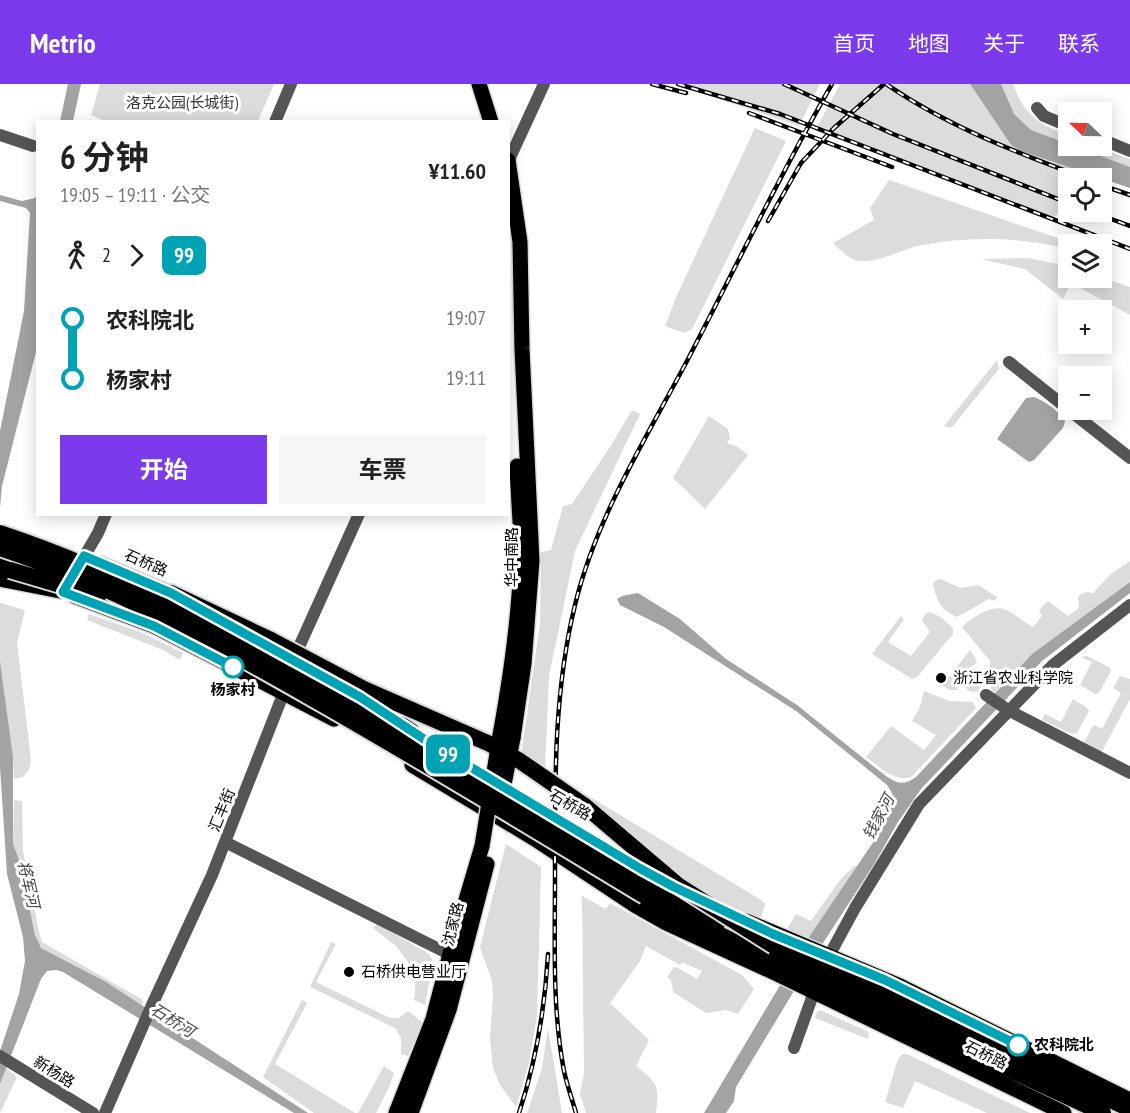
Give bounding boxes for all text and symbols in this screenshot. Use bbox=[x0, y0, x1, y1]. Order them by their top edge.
text: Metrio bbox=[30, 24, 96, 61]
text: 首页 bbox=[833, 30, 875, 57]
text: 地图 bbox=[908, 30, 950, 57]
text: 关于 bbox=[983, 30, 1025, 57]
text: 联系 bbox=[1058, 30, 1100, 57]
park label: 洛克公园(长城街) bbox=[126, 93, 238, 112]
north arrow bbox=[1058, 102, 1112, 156]
map controls bbox=[1058, 102, 1112, 420]
text: 6 分钟 bbox=[60, 135, 149, 178]
text: ¥11.60 bbox=[429, 157, 486, 185]
button: locate bbox=[1058, 168, 1112, 222]
text: 19:05 – 19:11 · 公交 bbox=[60, 182, 211, 208]
button: layers bbox=[1058, 234, 1112, 288]
icon: walk bbox=[60, 239, 93, 272]
icon: forward bbox=[120, 239, 153, 272]
text: 2 bbox=[102, 242, 111, 268]
text: 99 bbox=[174, 242, 194, 269]
button: + bbox=[1058, 300, 1112, 354]
text: 19:07 bbox=[446, 305, 486, 331]
text: 农科院北 bbox=[106, 306, 194, 334]
text: 19:11 bbox=[446, 365, 486, 391]
text: 杨家村 bbox=[106, 366, 172, 394]
button: − bbox=[1058, 366, 1112, 420]
button: 开始 bbox=[60, 435, 267, 504]
button: 车票 bbox=[279, 435, 486, 504]
street label: 华中南路 bbox=[502, 527, 521, 587]
street label: 石桥路 bbox=[122, 545, 171, 580]
marker: 杨家村 bbox=[222, 656, 244, 678]
place label: 浙江省农业科学院 bbox=[953, 668, 1073, 687]
marker: 浙江省农业科学院 bbox=[934, 671, 948, 685]
place label: 杨家村 bbox=[210, 680, 256, 699]
line badge: 99 bbox=[421, 734, 475, 774]
text: 99 bbox=[438, 741, 458, 768]
street label: 汇丰街 bbox=[204, 785, 239, 834]
street label: 石桥路 bbox=[546, 785, 594, 824]
water label: 钱家河 bbox=[858, 788, 900, 843]
water label: 将军河 bbox=[14, 858, 45, 913]
street label: 沈家路 bbox=[438, 900, 467, 948]
place label: 石桥供电营业厅 bbox=[361, 962, 466, 981]
marker: 石桥供电营业厅 bbox=[342, 965, 356, 979]
water label: 石桥河 bbox=[147, 999, 201, 1043]
marker: 农科院北 bbox=[1007, 1034, 1029, 1056]
place label: 农科院北 bbox=[1034, 1035, 1094, 1054]
street label: 石桥路 bbox=[962, 1036, 1011, 1073]
street label: 新杨路 bbox=[30, 1052, 78, 1092]

